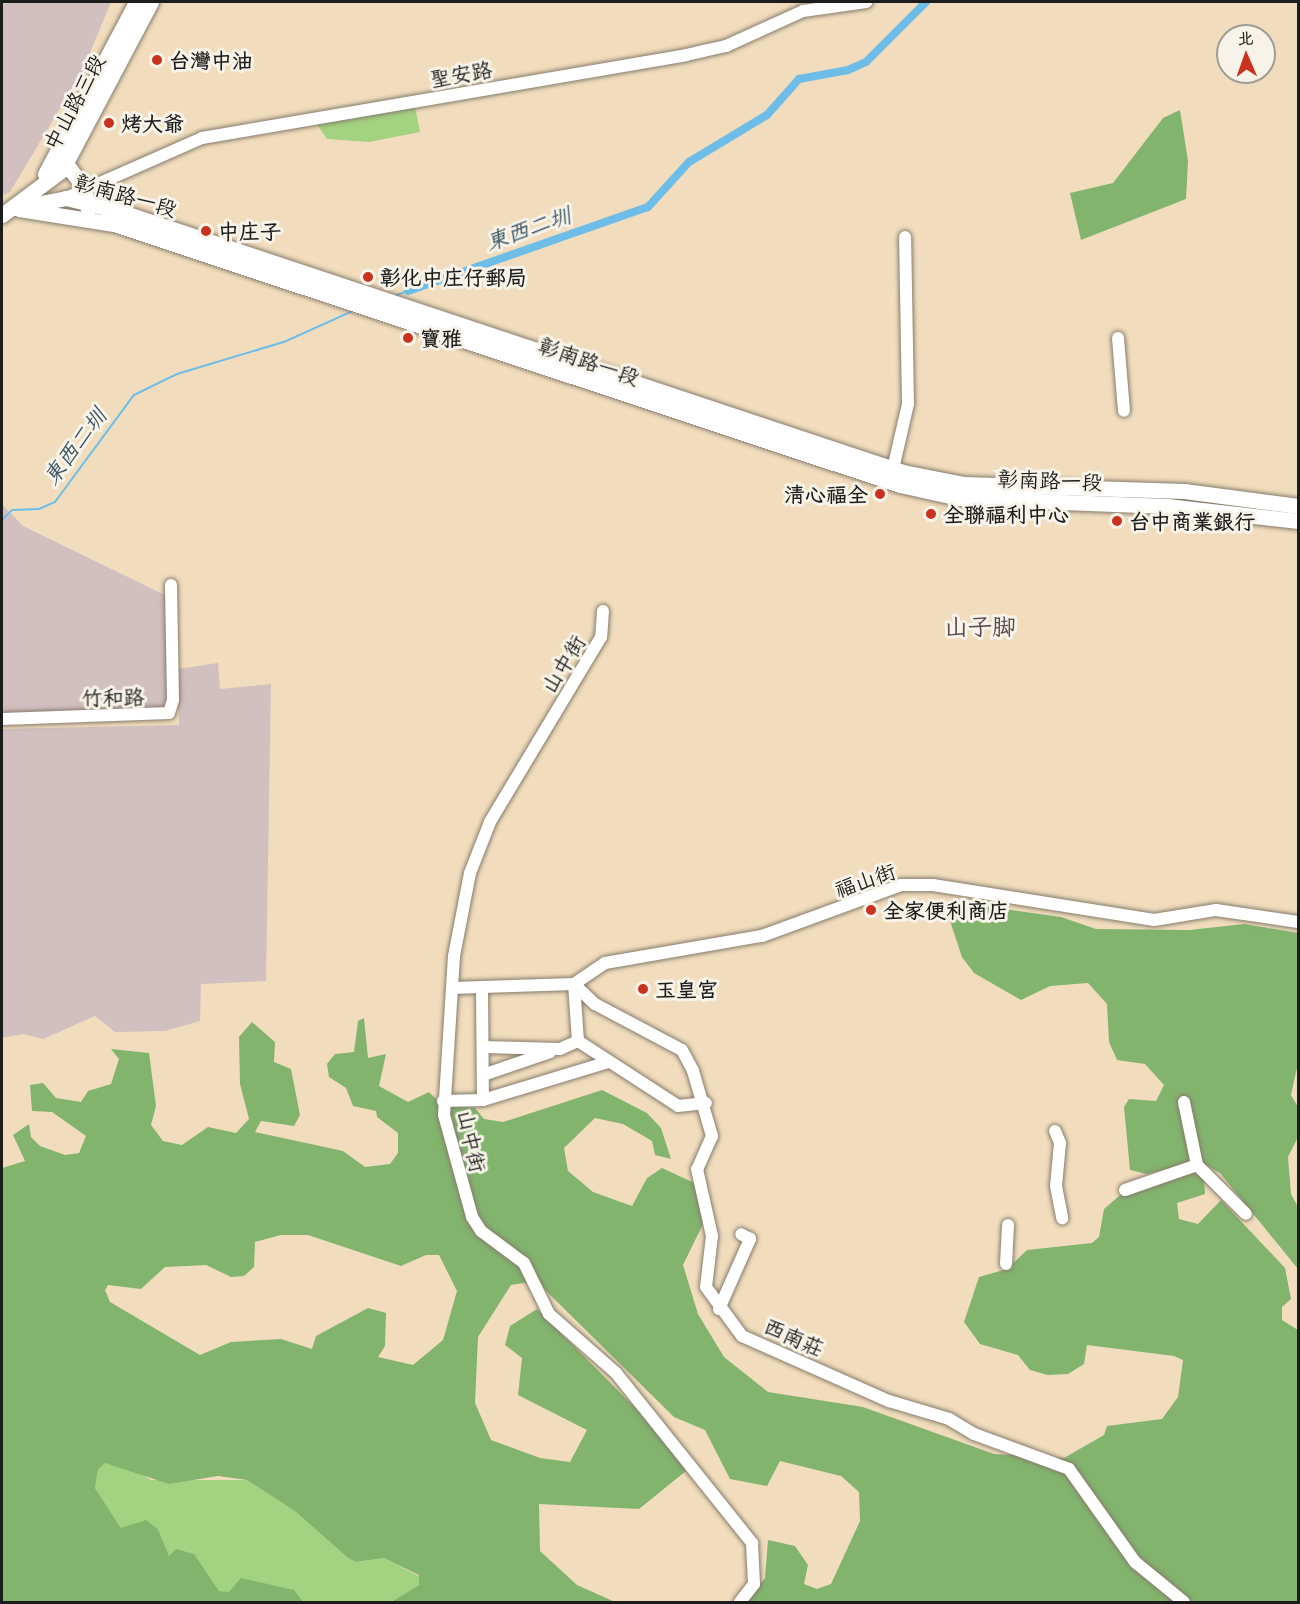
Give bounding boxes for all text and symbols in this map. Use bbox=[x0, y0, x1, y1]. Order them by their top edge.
north arrow bbox=[1216, 24, 1276, 84]
text: 北 bbox=[1237, 27, 1254, 48]
place label: 台灣中油 bbox=[169, 47, 253, 73]
street label: 中山路三段 bbox=[38, 50, 110, 154]
marker: 台灣中油 bbox=[150, 53, 164, 67]
street label: 聖安路 bbox=[428, 56, 494, 92]
place label: 烤大爺 bbox=[121, 110, 184, 136]
marker: 烤大爺 bbox=[102, 116, 116, 130]
street label: 彰南路一段 bbox=[72, 168, 180, 222]
water label: 東西二圳 bbox=[482, 201, 574, 255]
place label: 中庄子 bbox=[218, 218, 281, 244]
marker: 中庄子 bbox=[199, 224, 213, 238]
place label: 彰化中庄仔郵局 bbox=[380, 264, 527, 290]
marker: 彰化中庄仔郵局 bbox=[361, 270, 375, 284]
place label: 寶雅 bbox=[420, 325, 462, 351]
marker: 寶雅 bbox=[401, 331, 415, 345]
street label: 彰南路一段 bbox=[535, 332, 643, 390]
water label: 東西二圳 bbox=[37, 403, 111, 489]
street label: 彰南路一段 bbox=[997, 466, 1103, 494]
place label: 清心福全 bbox=[784, 481, 868, 507]
marker: 清心福全 bbox=[873, 487, 887, 501]
place label: 全聯福利中心 bbox=[943, 501, 1069, 527]
marker: 全聯福利中心 bbox=[924, 507, 938, 521]
place label: 台中商業銀行 bbox=[1129, 508, 1255, 534]
marker: 台中商業銀行 bbox=[1110, 514, 1124, 528]
district label: 山子脚 bbox=[944, 612, 1016, 640]
street label: 山中街 bbox=[536, 631, 590, 697]
street label: 竹和路 bbox=[81, 684, 145, 710]
street label: 福山街 bbox=[831, 858, 899, 902]
place label: 全家便利商店 bbox=[883, 897, 1009, 923]
marker: 全家便利商店 bbox=[864, 903, 878, 917]
place label: 玉皇宮 bbox=[655, 976, 718, 1002]
marker: 玉皇宮 bbox=[636, 982, 650, 996]
street label: 山中街 bbox=[453, 1107, 491, 1175]
street label: 西南莊 bbox=[760, 1313, 828, 1361]

